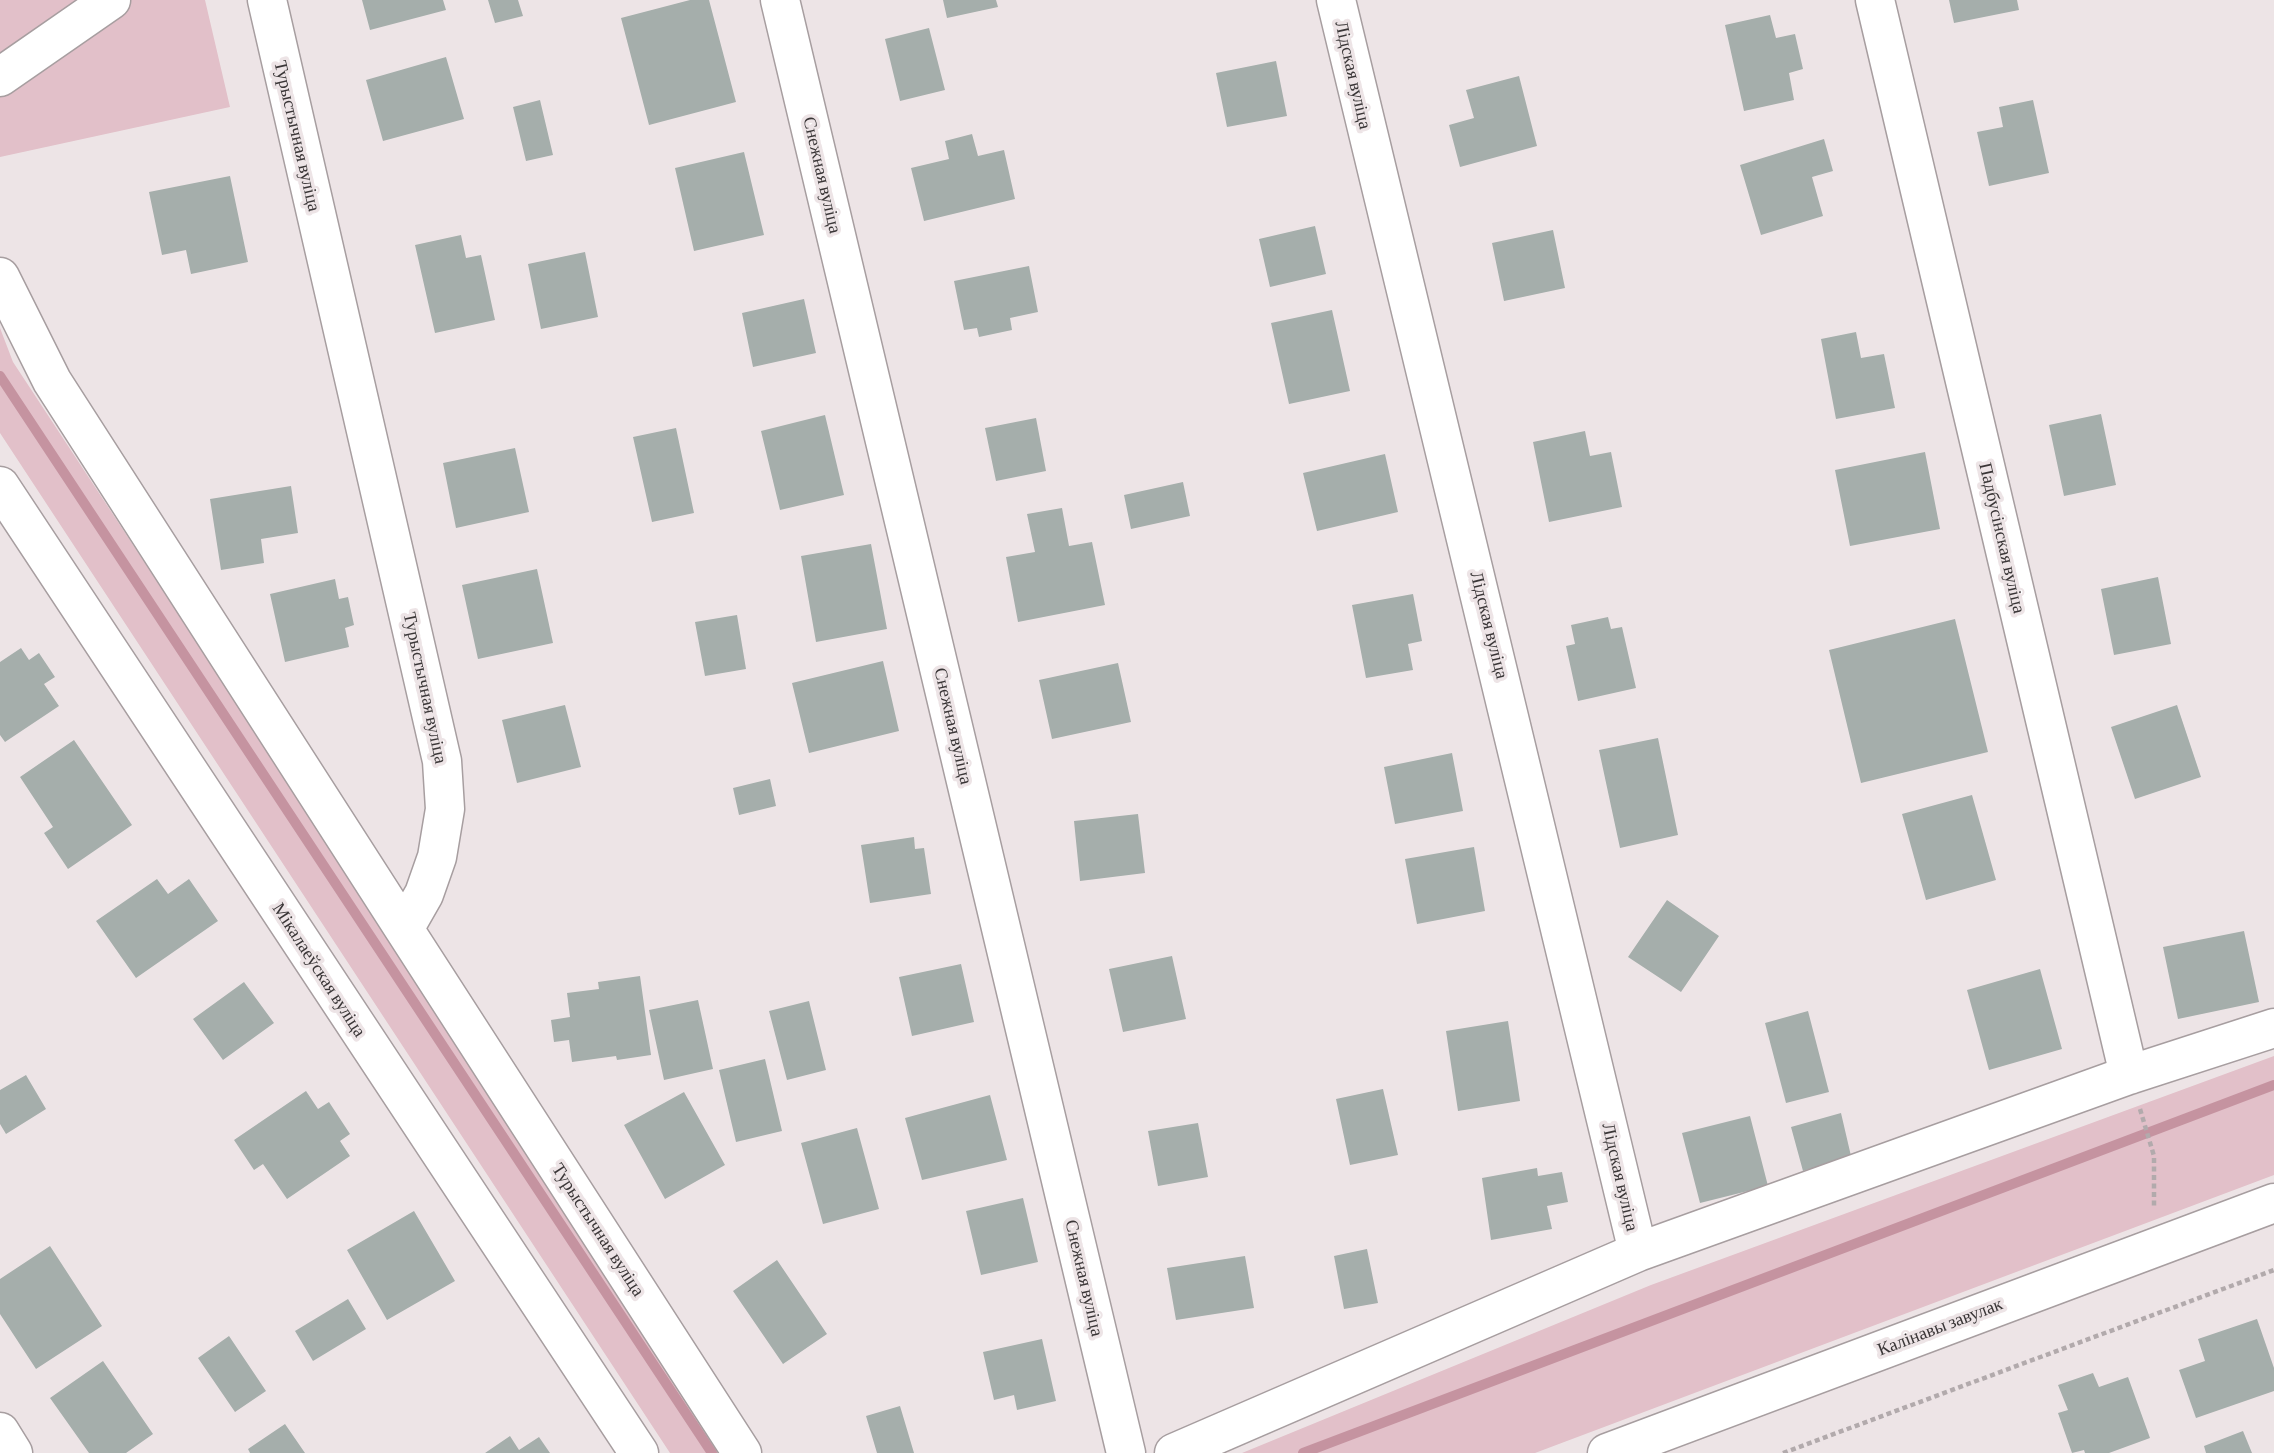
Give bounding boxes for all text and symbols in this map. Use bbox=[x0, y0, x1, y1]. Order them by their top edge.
street label: Лідская вуліца bbox=[1330, 19, 1376, 131]
street label: Турыстычная вуліца bbox=[269, 58, 325, 214]
street label: Снежная вуліца bbox=[798, 115, 846, 235]
street label: Падбусінская вуліца bbox=[1974, 461, 2030, 615]
street label: Лідская вуліца bbox=[1465, 569, 1513, 681]
street label: Турыстычная вуліца bbox=[398, 610, 452, 766]
street label: Снежная вуліца bbox=[929, 666, 977, 786]
street label: Мікалаеўская вуліца bbox=[268, 899, 370, 1041]
street label: Лідская вуліца bbox=[1597, 1121, 1643, 1233]
street label: Турыстычная вуліца bbox=[547, 1159, 649, 1301]
street label: Снежная вуліца bbox=[1060, 1218, 1108, 1338]
street label: Калінавы завулак bbox=[1874, 1293, 2006, 1361]

